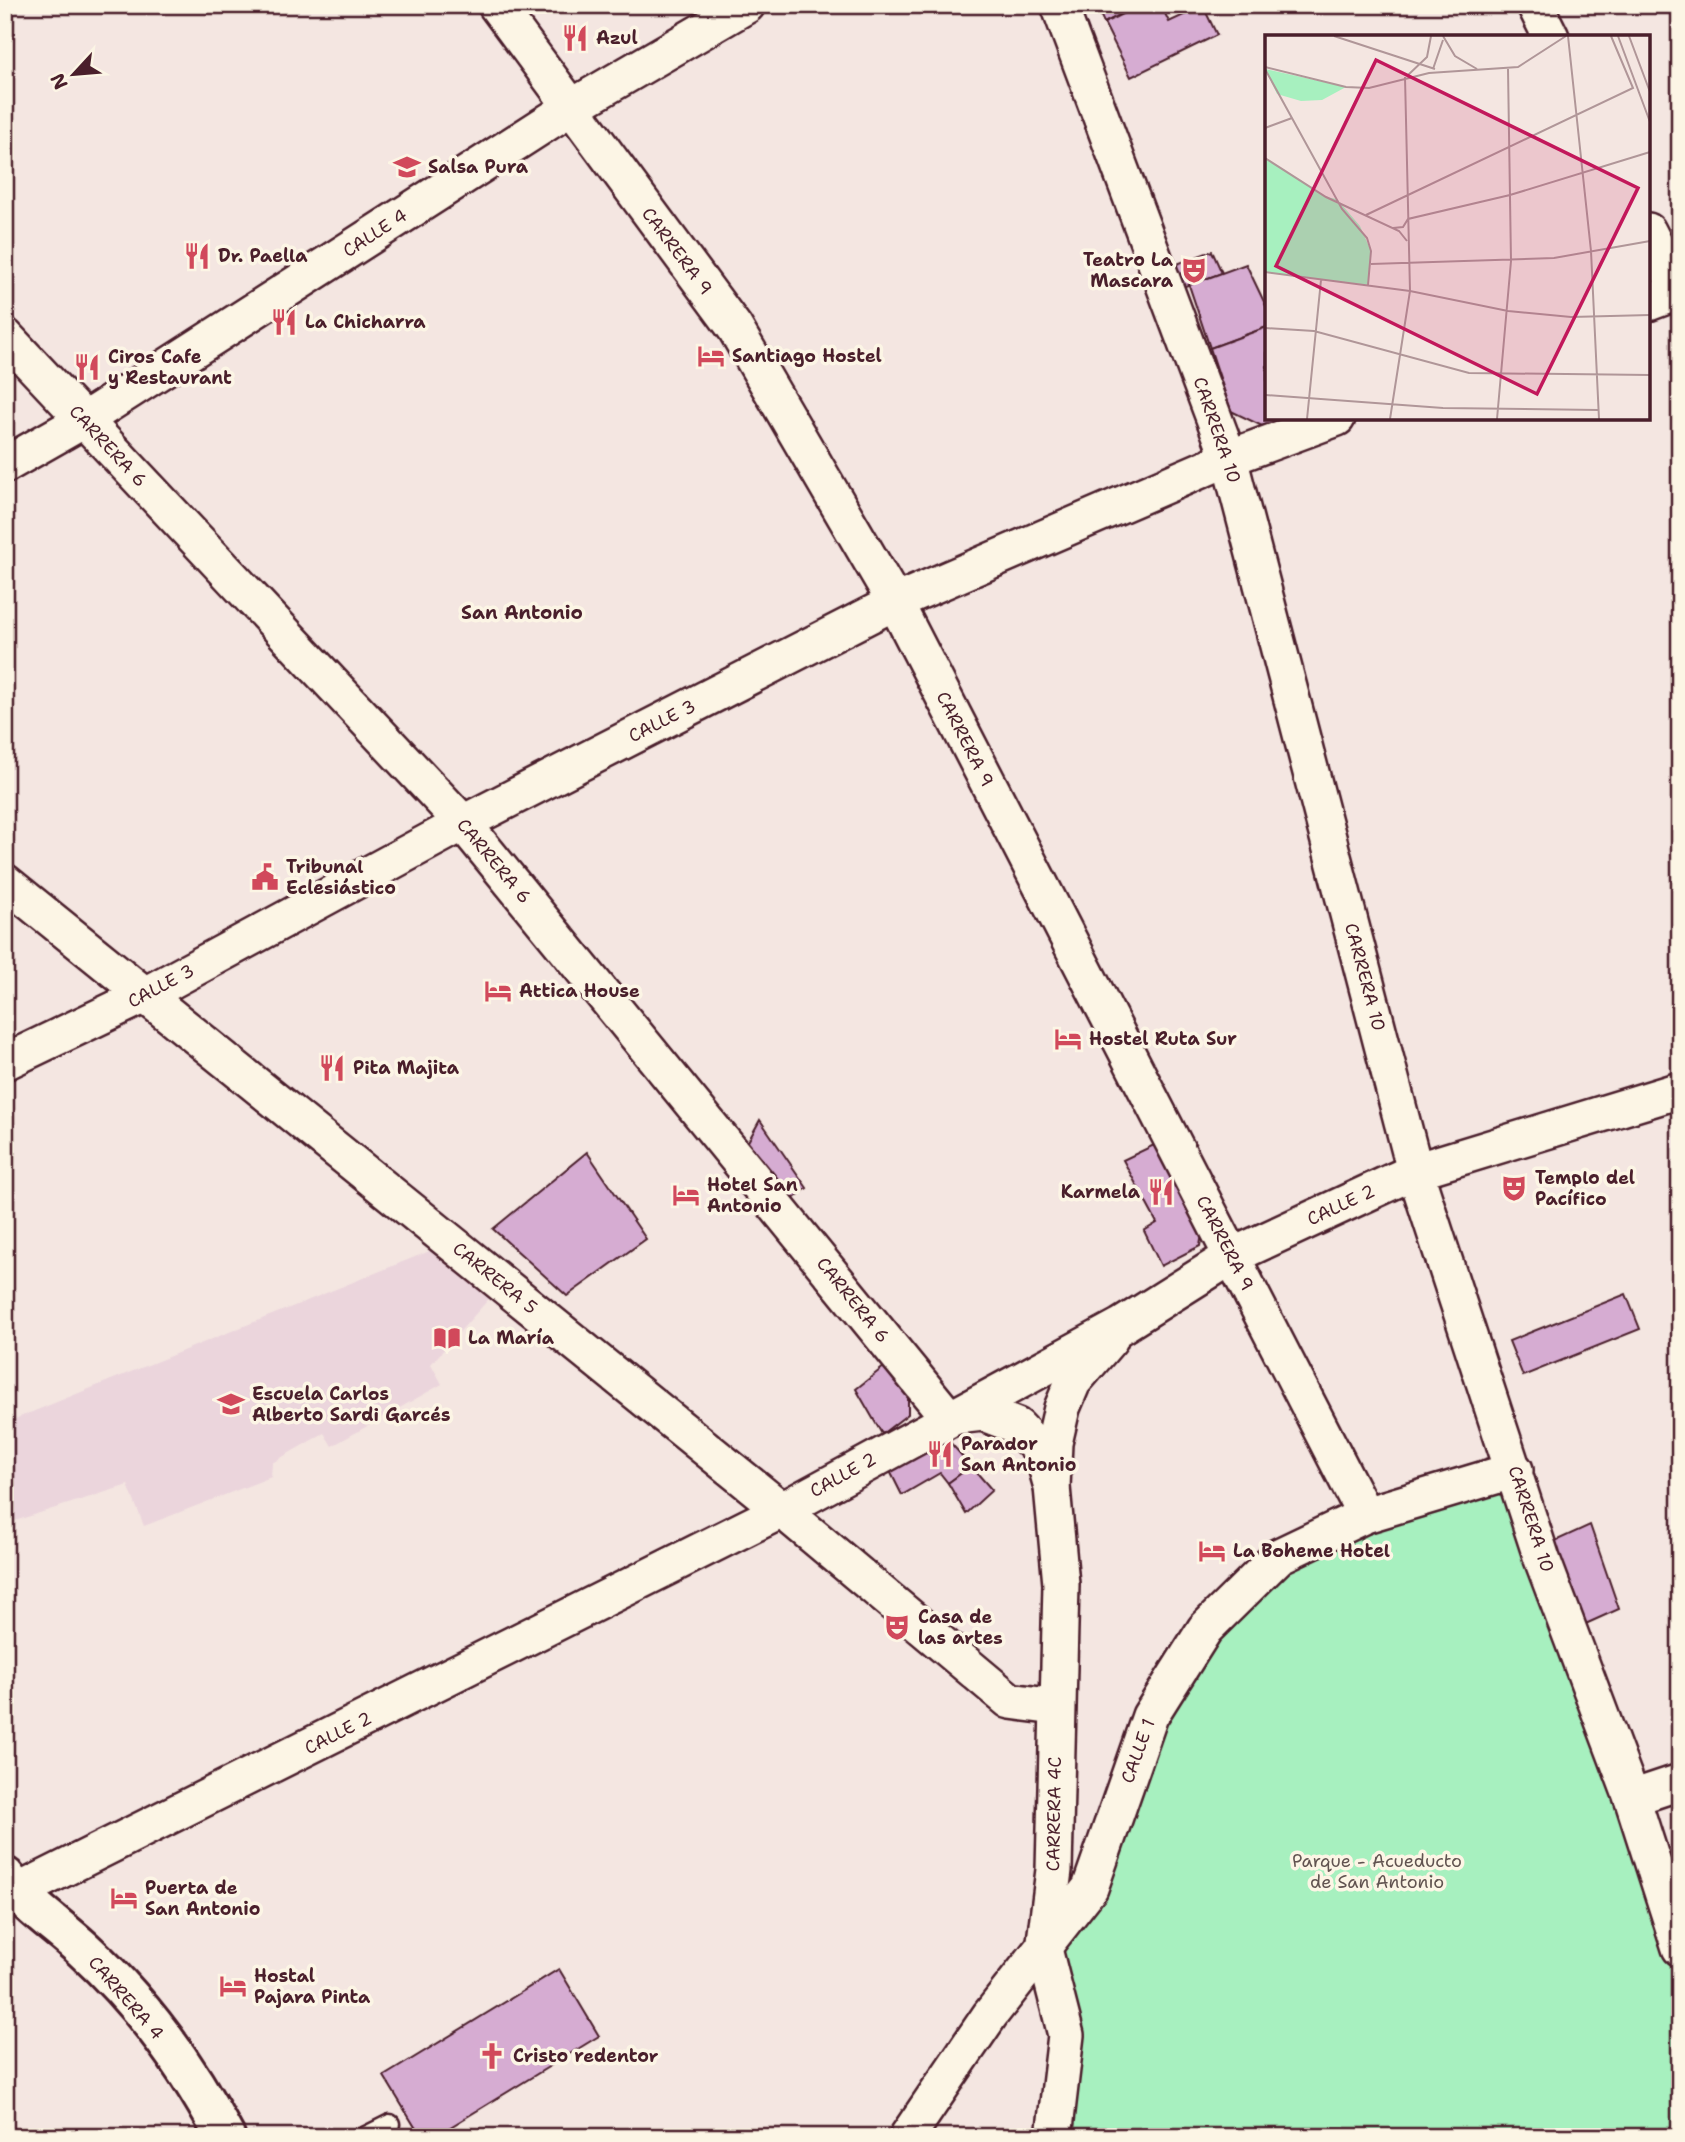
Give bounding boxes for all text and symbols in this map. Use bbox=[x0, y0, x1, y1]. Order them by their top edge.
restaurant icon: Azul bbox=[560, 23, 590, 53]
place label: Azul bbox=[596, 26, 638, 50]
inset map bbox=[1265, 35, 1650, 420]
north arrow bbox=[38, 38, 108, 108]
text: N bbox=[45, 69, 74, 93]
school or university icon: Salsa Pura bbox=[392, 152, 422, 182]
place label: Salsa Pura bbox=[428, 155, 529, 179]
street label: CARRERA 9 bbox=[636, 202, 718, 300]
street label: CALLE 4 bbox=[338, 203, 412, 263]
restaurant icon: Dr. Paella bbox=[182, 241, 212, 271]
place label: Dr. Paella bbox=[218, 244, 308, 268]
place label: Teatro La Mascara bbox=[1083, 248, 1174, 293]
theatre icon: Teatro La Mascara bbox=[1179, 255, 1209, 285]
restaurant icon: La Chicharra bbox=[269, 307, 299, 337]
place label: La Chicharra bbox=[305, 310, 426, 334]
hotel icon: Santiago Hostel bbox=[696, 341, 726, 371]
place label: Santiago Hostel bbox=[732, 344, 882, 368]
place label: Ciros Cafe y Restaurant bbox=[108, 345, 232, 390]
restaurant icon: Ciros Cafe y Restaurant bbox=[72, 352, 102, 382]
street label: CARRERA 10 bbox=[1188, 374, 1246, 486]
street label: CARRERA 6 bbox=[64, 400, 152, 492]
district label: San Antonio bbox=[461, 600, 583, 625]
street label: CARRERA 9 bbox=[931, 687, 999, 791]
street label: CALLE 3 bbox=[624, 694, 700, 748]
street label: CARRERA 6 bbox=[451, 814, 537, 908]
place label: Tribunal Eclesiástico bbox=[286, 855, 396, 900]
public building icon: Tribunal Eclesiástico bbox=[250, 862, 280, 892]
street label: CARRERA 10 bbox=[1339, 920, 1391, 1034]
street label: CALLE 3 bbox=[123, 958, 199, 1014]
hotel icon: Attica House bbox=[483, 976, 513, 1006]
place label: Attica House bbox=[519, 979, 640, 1003]
hotel icon: Hostel Ruta Sur bbox=[1053, 1024, 1083, 1054]
place label: Hostel Ruta Sur bbox=[1089, 1027, 1237, 1051]
restaurant icon: Pita Majita bbox=[317, 1053, 347, 1083]
place label: Pita Majita bbox=[353, 1056, 460, 1080]
place label: Templo del Pacífico bbox=[1535, 1166, 1635, 1211]
place label: Hotel San Antonio bbox=[707, 1173, 798, 1218]
theatre icon: Templo del Pacífico bbox=[1499, 1173, 1529, 1203]
restaurant icon: Karmela bbox=[1146, 1177, 1176, 1207]
street label: CALLE 2 bbox=[1303, 1179, 1379, 1231]
hotel icon: Hotel San Antonio bbox=[671, 1180, 701, 1210]
place label: Karmela bbox=[1061, 1180, 1141, 1204]
street label: CARRERA 9 bbox=[1191, 1191, 1259, 1295]
street label: CARRERA 5 bbox=[448, 1236, 542, 1320]
street label: CARRERA 6 bbox=[811, 1252, 895, 1348]
library icon: La María bbox=[432, 1323, 462, 1353]
place label: La María bbox=[468, 1326, 555, 1350]
place label: Escuela Carlos Alberto Sardi Garcés bbox=[252, 1382, 451, 1427]
school or university icon: Escuela Carlos Alberto Sardi Garcés bbox=[216, 1389, 246, 1419]
place label: Parador San Antonio bbox=[961, 1432, 1076, 1477]
restaurant icon: Parador San Antonio bbox=[925, 1439, 955, 1469]
street label: CALLE 2 bbox=[806, 1447, 880, 1503]
street label: CARRERA 10 bbox=[1502, 1463, 1560, 1575]
hotel icon: La Boheme Hotel bbox=[1197, 1536, 1227, 1566]
place label: La Boheme Hotel bbox=[1233, 1539, 1390, 1563]
place label: Casa de las artes bbox=[918, 1605, 1003, 1650]
theatre icon: Casa de las artes bbox=[882, 1612, 912, 1642]
street label: CALLE 2 bbox=[300, 1706, 376, 1760]
street label: CALLE 1 bbox=[1115, 1715, 1161, 1787]
street label: CARRERA 4C bbox=[1041, 1756, 1067, 1872]
park label: Parque - Acueducto de San Antonio bbox=[1292, 1849, 1462, 1894]
place label: Puerta de San Antonio bbox=[145, 1876, 260, 1921]
hotel icon: Puerta de San Antonio bbox=[109, 1883, 139, 1913]
street label: CARRERA 4 bbox=[83, 1951, 169, 2045]
place label: Hostal Pajara Pinta bbox=[254, 1964, 371, 2009]
hotel icon: Hostal Pajara Pinta bbox=[218, 1971, 248, 2001]
church icon: Cristo redentor bbox=[477, 2041, 507, 2071]
place label: Cristo redentor bbox=[513, 2044, 659, 2068]

